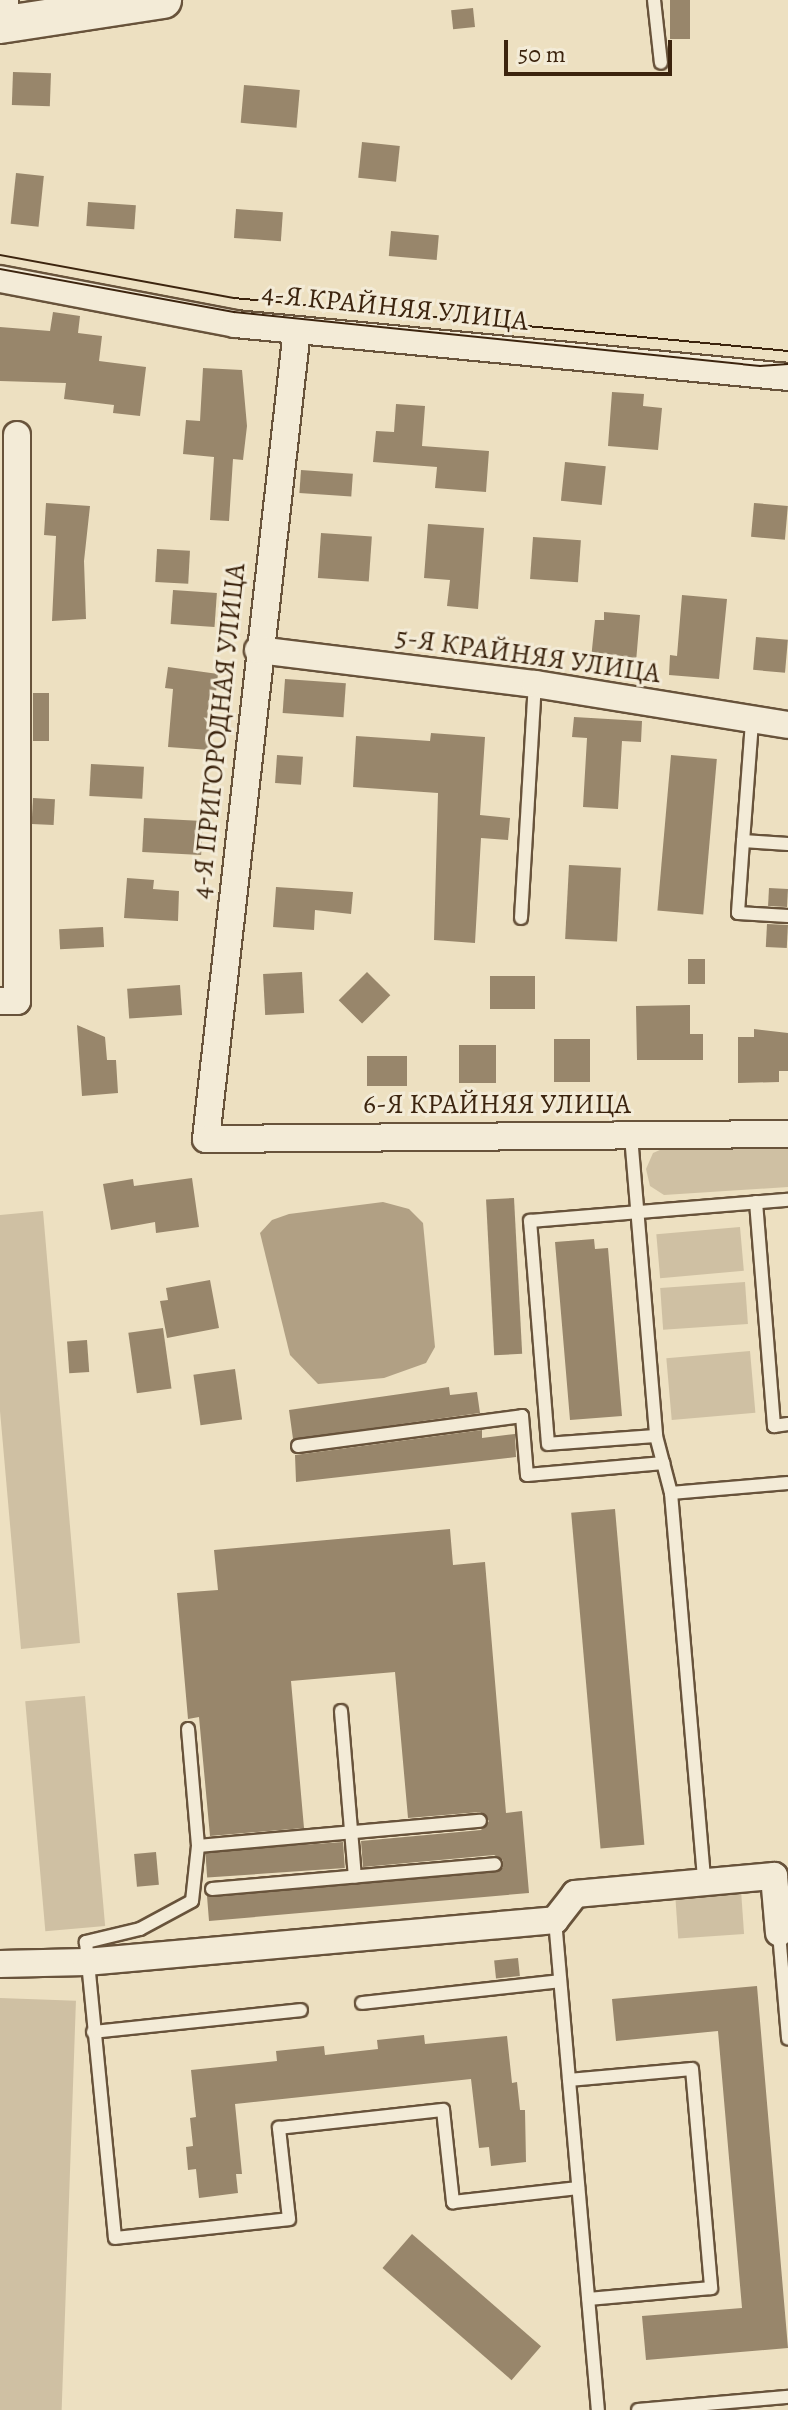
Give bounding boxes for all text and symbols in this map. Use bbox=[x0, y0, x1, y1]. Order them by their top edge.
scale bar bbox=[508, 24, 676, 74]
text: 50 m bbox=[518, 38, 566, 70]
street label: 4-Я КРАЙНЯЯ УЛИЦА bbox=[260, 276, 530, 338]
street label: 4-Я ПРИГОРОДНАЯ УЛИЦА bbox=[184, 562, 252, 900]
street label: 5-Я КРАЙНЯЯ УЛИЦА bbox=[393, 620, 663, 690]
street label: 6-Я КРАЙНЯЯ УЛИЦА bbox=[363, 1087, 631, 1121]

